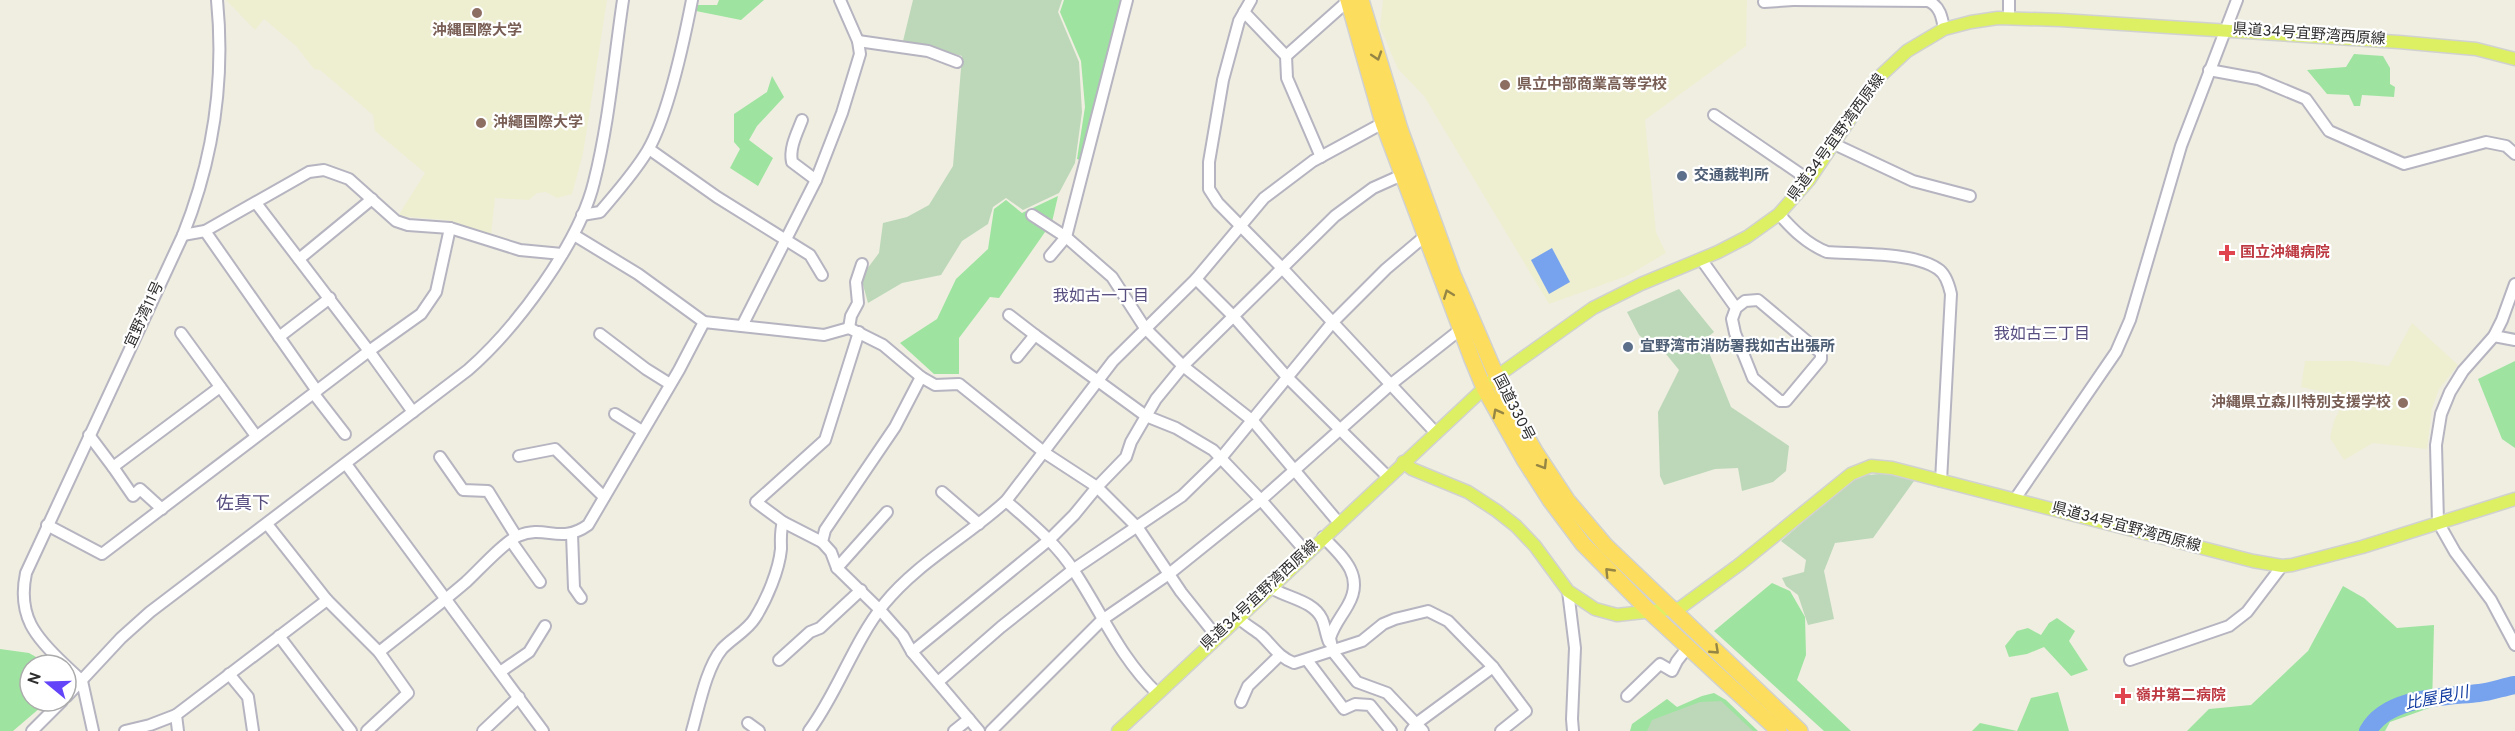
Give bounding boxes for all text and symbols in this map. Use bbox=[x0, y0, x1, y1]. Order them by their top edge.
marker: 沖縄国際大学 bbox=[470, 6, 484, 20]
street label: 県道34号宜野湾西原線 bbox=[2232, 20, 2386, 50]
place label: 沖縄国際大学 bbox=[432, 21, 522, 41]
one-way arrow bbox=[1370, 50, 1382, 61]
street label: 県道34号宜野湾西原線 bbox=[1784, 70, 1890, 206]
place label: 県立中部商業高等学校 bbox=[1517, 76, 1667, 95]
marker: 県立中部商業高等学校 bbox=[1498, 78, 1512, 92]
place label: 沖繩国際大学 bbox=[493, 113, 583, 133]
marker: 沖繩国際大学 bbox=[474, 116, 488, 130]
place label: 交通裁判所 bbox=[1694, 166, 1769, 186]
marker: 交通裁判所 bbox=[1675, 169, 1689, 183]
place label: 国立沖縄病院 bbox=[2240, 243, 2330, 263]
marker: 国立沖縄病院 bbox=[2218, 244, 2236, 262]
street label: 宜野湾11号 bbox=[121, 279, 169, 351]
district label: 我如古一丁目 bbox=[1053, 287, 1149, 307]
one-way arrow bbox=[1442, 289, 1455, 300]
district label: 我如古三丁目 bbox=[1994, 325, 2090, 345]
place label: 宜野湾市消防署我如古出張所 bbox=[1640, 338, 1835, 357]
marker: 宜野湾市消防署我如古出張所 bbox=[1621, 340, 1635, 354]
street label: 国道330号 bbox=[1488, 371, 1538, 445]
place label: 沖縄県立森川特別支援学校 bbox=[2211, 393, 2391, 413]
marker: 沖縄県立森川特別支援学校 bbox=[2396, 396, 2410, 410]
one-way arrow bbox=[1493, 408, 1504, 419]
one-way arrow bbox=[1536, 459, 1548, 469]
district label: 佐真下 bbox=[216, 493, 270, 516]
street label: 県道34号宜野湾西原線 bbox=[2049, 499, 2203, 557]
street label: 県道34号宜野湾西原線 bbox=[1197, 537, 1323, 655]
one-way arrow bbox=[1605, 568, 1616, 579]
one-way arrow bbox=[1708, 643, 1719, 654]
north arrow bbox=[18, 653, 78, 713]
text: N bbox=[24, 670, 47, 687]
water label: 比屋良川 bbox=[2404, 683, 2472, 715]
place label: 嶺井第二病院 bbox=[2136, 686, 2226, 706]
marker: 嶺井第二病院 bbox=[2114, 687, 2132, 705]

